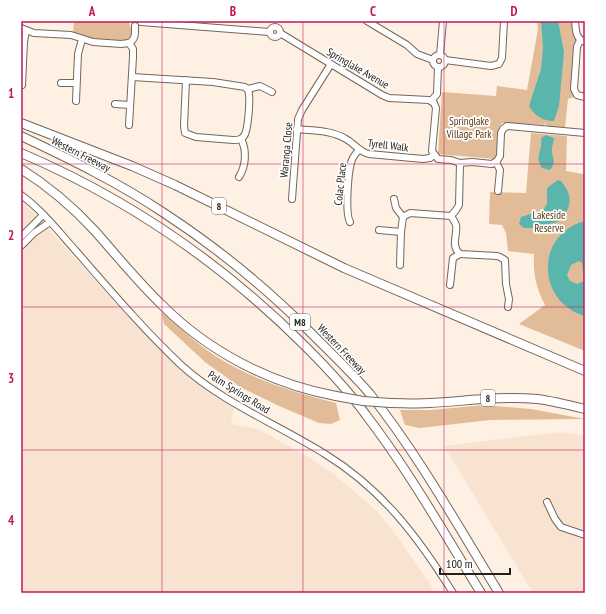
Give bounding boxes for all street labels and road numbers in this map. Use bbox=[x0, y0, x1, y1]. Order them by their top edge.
street label: Springlake Avenue bbox=[324, 44, 392, 92]
street label: Waranga Close bbox=[277, 121, 295, 178]
street label: Western Freeway bbox=[49, 133, 114, 175]
street label: Tyrell Walk bbox=[367, 136, 410, 155]
street label: Colac Place bbox=[331, 162, 349, 206]
road number: 8 bbox=[212, 198, 226, 214]
road number: M8 bbox=[290, 314, 310, 330]
street label: Western Freeway bbox=[315, 321, 370, 378]
street label: Palm Springs Road bbox=[205, 367, 273, 417]
road number: 8 bbox=[481, 390, 495, 406]

